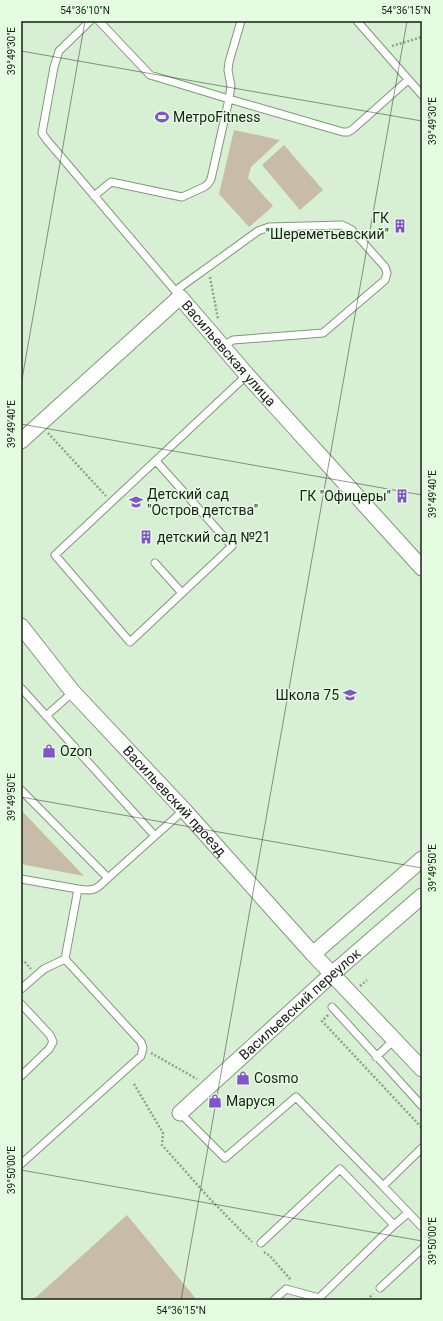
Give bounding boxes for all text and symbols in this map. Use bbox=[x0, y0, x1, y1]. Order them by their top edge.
text: 54°36'10"N bbox=[60, 5, 110, 16]
text: 54°36'15"N bbox=[381, 5, 431, 16]
text: 39°49'30"E bbox=[6, 27, 17, 75]
text: 39°49'30"E bbox=[427, 97, 438, 145]
sports icon: МетроFitness bbox=[154, 109, 170, 125]
place label: МетроFitness bbox=[173, 109, 260, 125]
place label: ГК "Шереметьевский" bbox=[266, 210, 389, 242]
building icon: ГК "Шереметьевский" bbox=[392, 218, 408, 234]
street label: Васильевская улица bbox=[178, 297, 279, 409]
text: 39°49'40"E bbox=[6, 400, 17, 448]
text: 39°49'40"E bbox=[427, 470, 438, 518]
place label: Детский сад "Остров детства" bbox=[147, 486, 258, 518]
place label: ГК "Офицеры" bbox=[299, 488, 391, 504]
building icon: ГК "Офицеры" bbox=[394, 488, 410, 504]
school or university icon: Детский сад "Остров детства" bbox=[128, 494, 144, 510]
building icon: детский сад №21 bbox=[138, 529, 154, 545]
place label: детский сад №21 bbox=[157, 529, 271, 545]
place label: Школа 75 bbox=[276, 687, 339, 703]
school or university icon: Школа 75 bbox=[342, 687, 358, 703]
street label: Васильевский проезд bbox=[120, 742, 230, 860]
shop icon: Ozon bbox=[41, 743, 57, 759]
place label: Ozon bbox=[60, 743, 92, 759]
text: 39°49'50"E bbox=[6, 773, 17, 821]
text: 39°49'50"E bbox=[427, 844, 438, 892]
street label: Васильевский переулок bbox=[236, 945, 364, 1063]
shop icon: Cosmo bbox=[235, 1070, 251, 1086]
place label: Cosmo bbox=[254, 1070, 299, 1086]
shop icon: Маруся bbox=[207, 1093, 223, 1109]
place label: Маруся bbox=[226, 1093, 275, 1109]
text: 39°50'00"E bbox=[6, 1146, 17, 1194]
text: 39°50'00"E bbox=[427, 1217, 438, 1265]
text: 54°36'15"N bbox=[156, 1305, 206, 1316]

